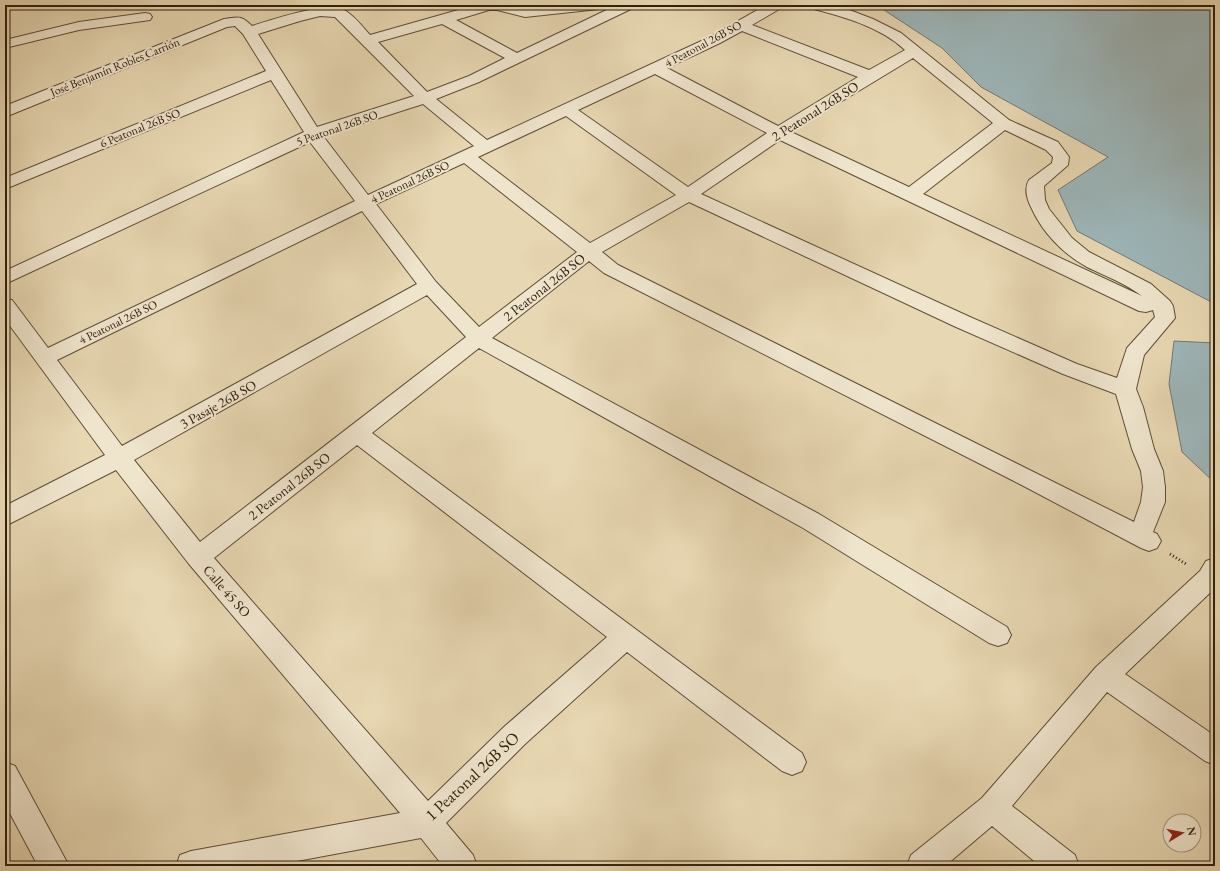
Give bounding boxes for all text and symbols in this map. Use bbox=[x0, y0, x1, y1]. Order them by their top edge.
street label: 4 Peatonal 26B SO bbox=[662, 17, 744, 71]
street label: José Benjamín Robles Carrión bbox=[47, 33, 183, 101]
street label: 2 Peatonal 26B SO bbox=[768, 77, 862, 145]
street label: 6 Peatonal 26B SO bbox=[97, 105, 183, 151]
street label: 5 Peatonal 26B SO bbox=[294, 107, 380, 149]
street label: 4 Peatonal 26B SO bbox=[368, 157, 452, 207]
street label: 2 Peatonal 26B SO bbox=[499, 249, 589, 325]
street label: 4 Peatonal 26B SO bbox=[76, 296, 160, 348]
street label: 3 Pasaje 26B SO bbox=[176, 375, 260, 433]
street label: 2 Peatonal 26B SO bbox=[244, 448, 334, 524]
street label: Calle 45 SO bbox=[199, 561, 255, 621]
street label: 1 Peatonal 26B SO bbox=[420, 727, 524, 825]
north arrow bbox=[1162, 813, 1202, 853]
text: N bbox=[1184, 826, 1200, 837]

